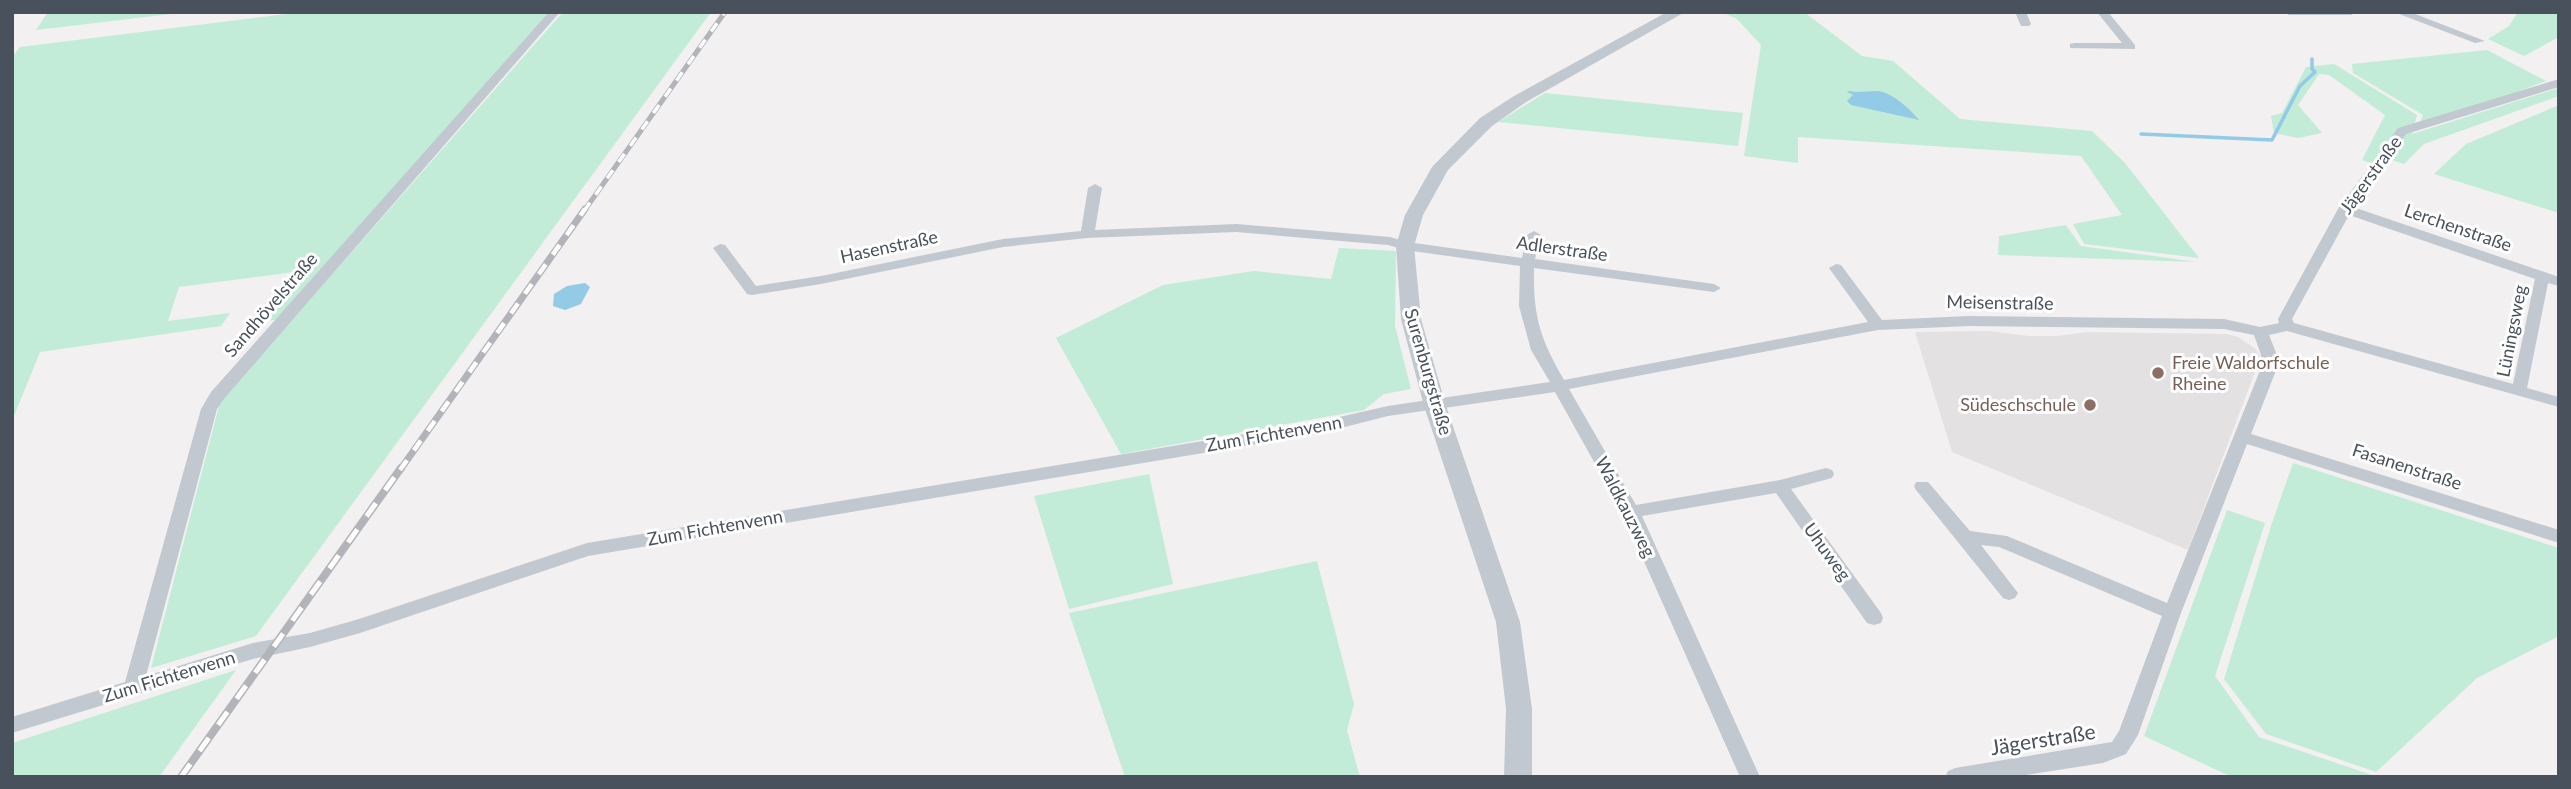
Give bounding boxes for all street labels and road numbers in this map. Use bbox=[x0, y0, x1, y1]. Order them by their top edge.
street label: Jägerstraße bbox=[2335, 131, 2406, 218]
street label: Lerchenstraße bbox=[2402, 198, 2515, 256]
street label: Hasenstraße bbox=[838, 225, 940, 267]
street label: Adlerstraße bbox=[1515, 231, 1609, 265]
street label: Sandhövelstraße bbox=[219, 248, 322, 361]
street label: Lüningsweg bbox=[2491, 283, 2531, 379]
street label: Meisenstraße bbox=[1946, 290, 2054, 314]
street label: Surenburgstraße bbox=[1400, 306, 1458, 438]
street label: Zum Fichtenvenn bbox=[1204, 410, 1343, 456]
street label: Fasanenstraße bbox=[2350, 438, 2465, 494]
street label: Waldkauzweg bbox=[1591, 453, 1661, 561]
street label: Zum Fichtenvenn bbox=[645, 504, 784, 550]
street label: Uhuweg bbox=[1800, 518, 1856, 585]
street label: Zum Fichtenvenn bbox=[100, 645, 238, 707]
street label: Jägerstraße bbox=[1988, 718, 2097, 759]

